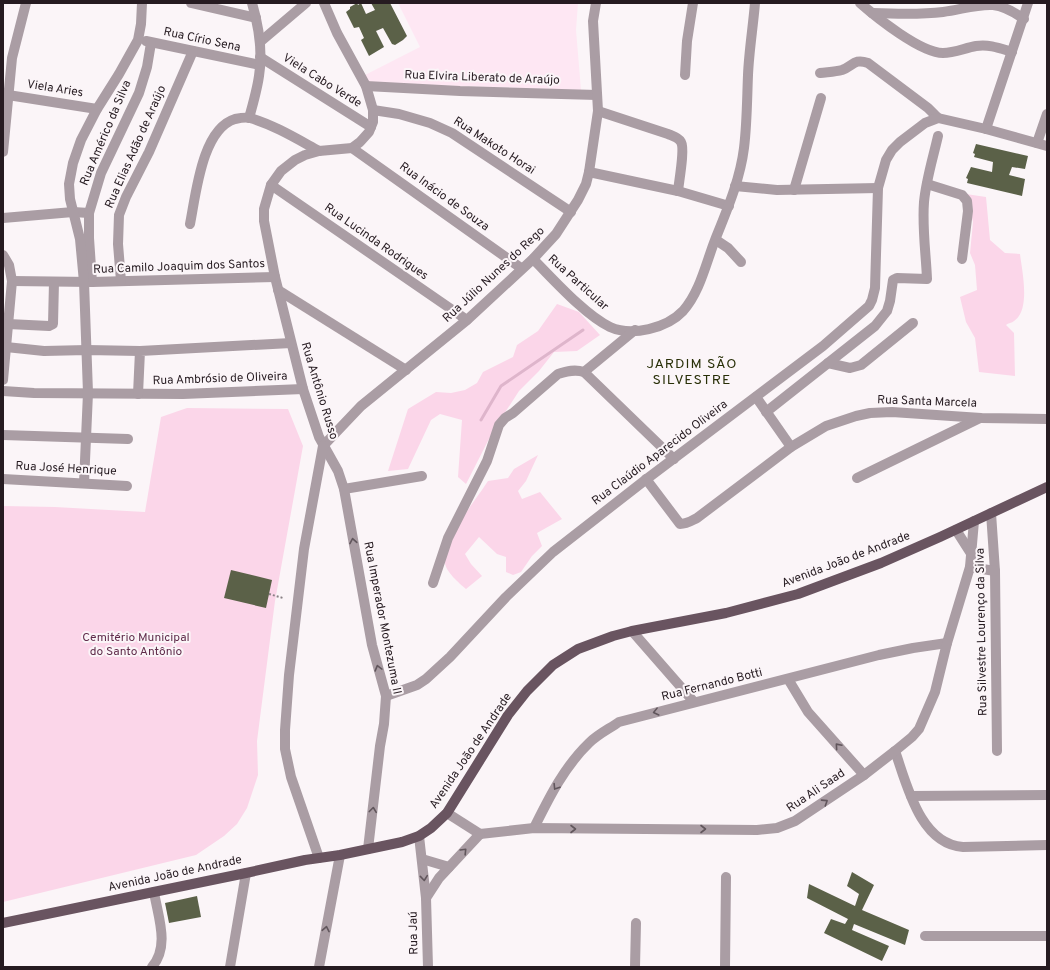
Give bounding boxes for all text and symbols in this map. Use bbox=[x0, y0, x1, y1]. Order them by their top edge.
street label: Rua Círio Sena bbox=[162, 24, 242, 56]
street label: Viela Cabo Verde bbox=[279, 50, 365, 112]
street label: Rua Elvira Liberato de Araújo bbox=[404, 67, 560, 89]
street label: Viela Aries bbox=[26, 77, 84, 101]
street label: Rua Américo da Silva bbox=[77, 78, 135, 188]
street label: Rua Elias Adão de Araújo bbox=[102, 83, 170, 211]
street label: Rua Makoto Horai bbox=[450, 113, 538, 179]
street label: Rua Inácio de Souza bbox=[396, 159, 492, 235]
street label: Rua Lucinda Rodrigues bbox=[321, 200, 431, 284]
street label: Rua Júlio Nunes do Rego bbox=[440, 223, 549, 326]
street label: Rua Particular bbox=[544, 251, 612, 315]
street label: Rua Camilo Joaquim dos Santos bbox=[93, 256, 265, 278]
street label: Rua Antônio Russo bbox=[297, 340, 341, 442]
district label: JARDIM SÃO SILVESTRE bbox=[646, 356, 738, 389]
street label: Rua Ambrósio de Oliveira bbox=[152, 369, 288, 389]
street label: Rua Santa Marcela bbox=[877, 392, 977, 412]
street label: Rua Claúdio Aparecido Oliveira bbox=[589, 397, 731, 509]
street label: Rua José Henrique bbox=[15, 458, 117, 480]
street label: Avenida João de Andrade bbox=[779, 528, 913, 592]
one-way arrow bbox=[350, 537, 358, 544]
street label: Rua Imperador Montezuma II bbox=[359, 540, 405, 696]
street label: Rua Silvestre Lourenço da Silva bbox=[973, 548, 991, 716]
park label: Cemitério Municipal do Santo Antônio bbox=[82, 630, 190, 660]
one-way arrow bbox=[375, 665, 383, 671]
street label: Rua Fernando Botti bbox=[660, 665, 764, 705]
street label: Avenida João de Andrade bbox=[426, 690, 516, 812]
one-way arrow bbox=[653, 707, 660, 716]
one-way arrow bbox=[835, 743, 842, 751]
street label: Rua Ali Saad bbox=[784, 766, 848, 816]
one-way arrow bbox=[553, 783, 561, 790]
one-way arrow bbox=[821, 799, 828, 807]
one-way arrow bbox=[368, 807, 377, 813]
one-way arrow bbox=[570, 825, 576, 833]
one-way arrow bbox=[700, 825, 706, 833]
one-way arrow bbox=[460, 848, 467, 856]
street label: Avenida João de Andrade bbox=[107, 852, 243, 896]
one-way arrow bbox=[419, 875, 428, 881]
street label: Rua Jaú bbox=[406, 911, 422, 955]
one-way arrow bbox=[321, 926, 330, 932]

